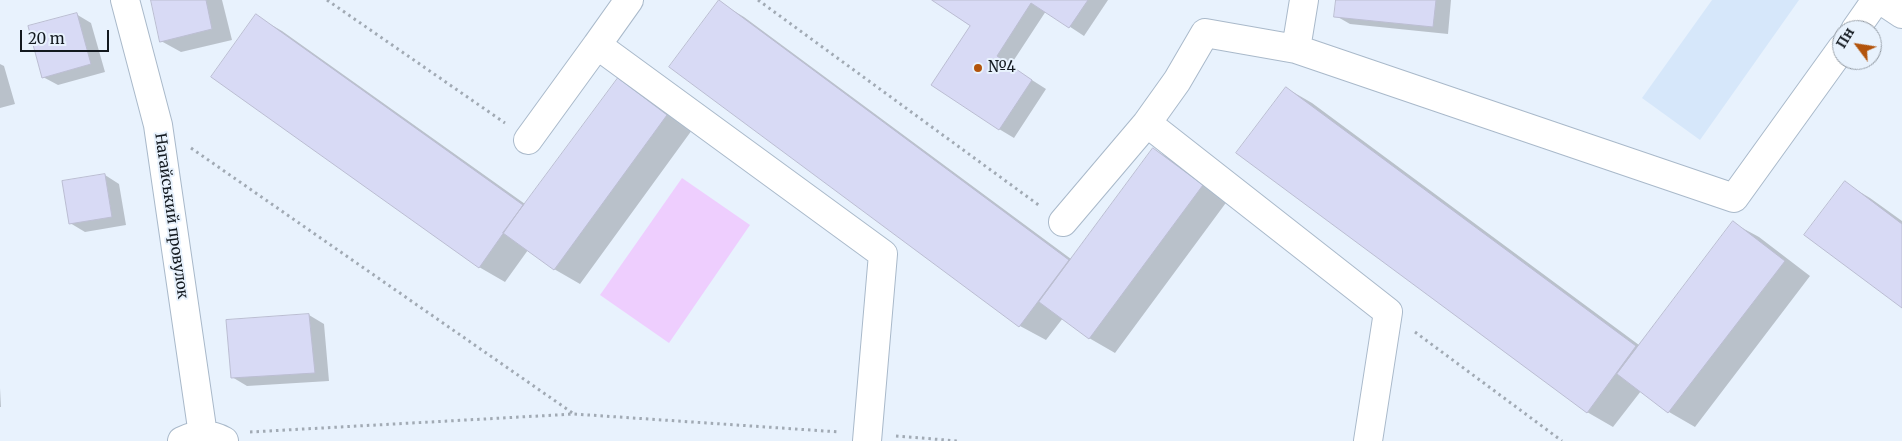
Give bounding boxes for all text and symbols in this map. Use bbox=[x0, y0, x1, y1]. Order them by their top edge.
scale bar bbox=[22, 20, 111, 52]
north arrow bbox=[1832, 20, 1882, 70]
text: Пн bbox=[1832, 24, 1858, 51]
text: 20 m bbox=[28, 29, 65, 48]
place label: №4 bbox=[988, 59, 1016, 77]
marker: №4 bbox=[972, 62, 984, 74]
street label: Нагайський провулок bbox=[150, 132, 192, 300]

